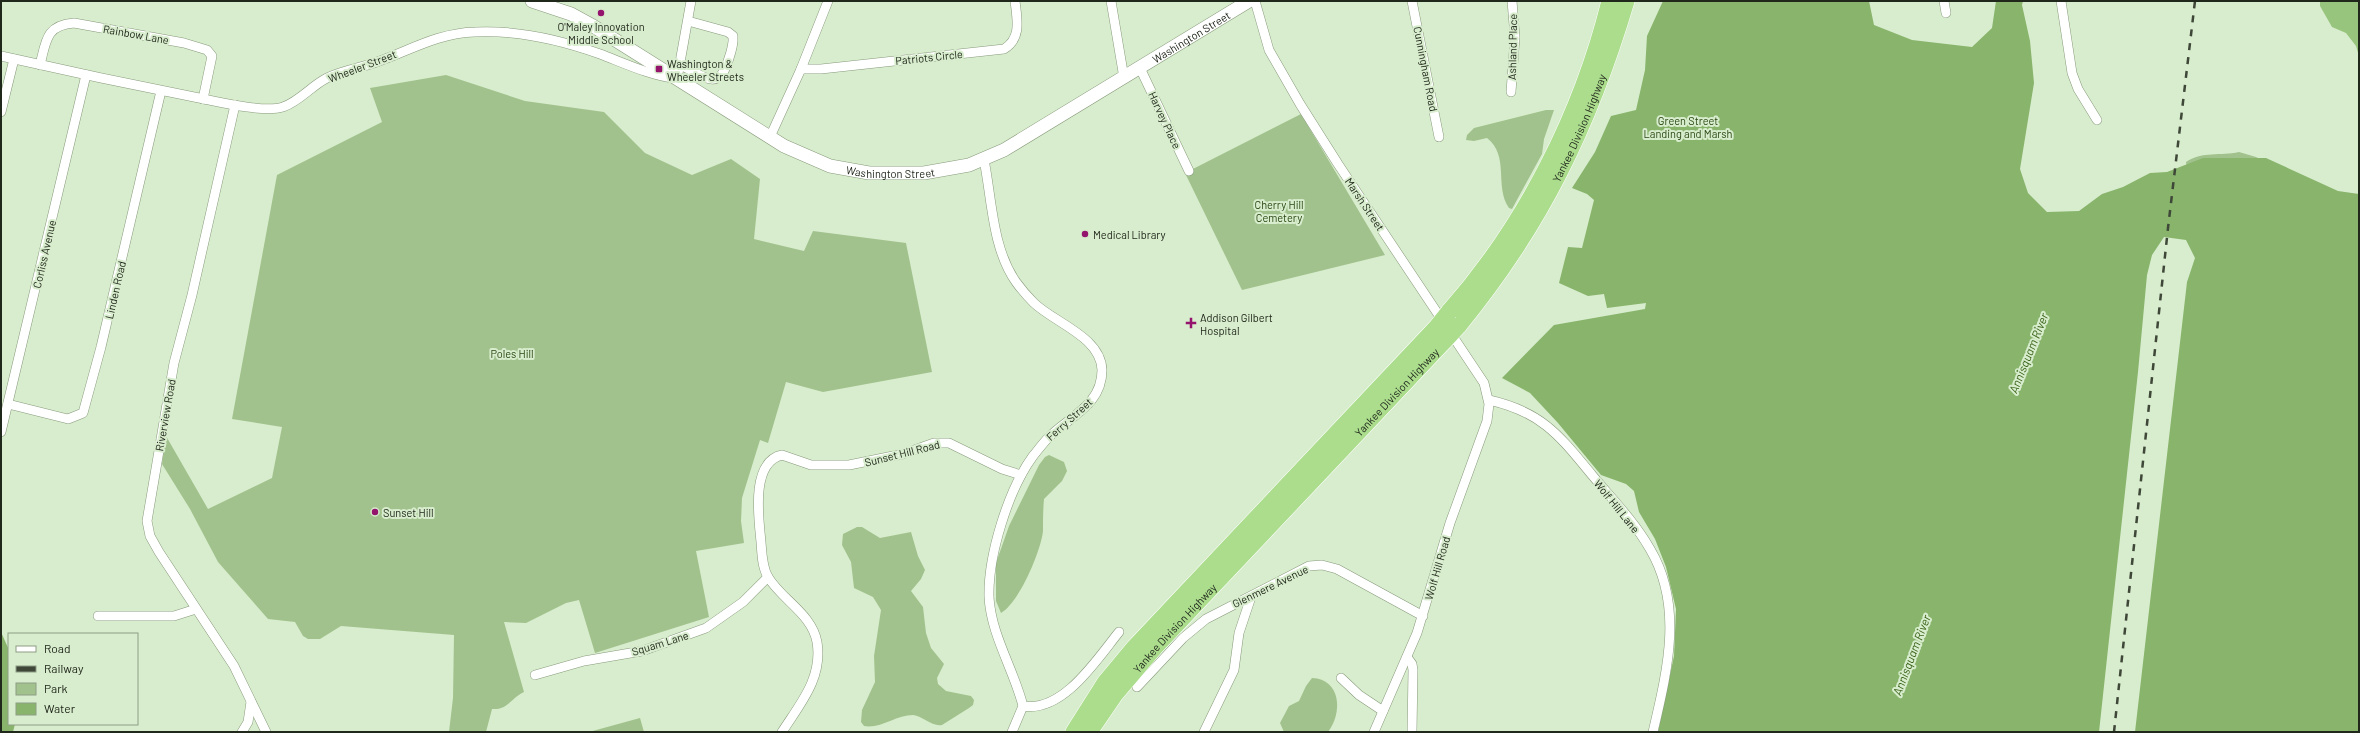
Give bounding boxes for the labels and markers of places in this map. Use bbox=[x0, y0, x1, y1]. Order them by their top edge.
marker: O'Maley Innovation Middle School bbox=[596, 8, 606, 18]
place label: O'Maley Innovation Middle School bbox=[557, 20, 645, 46]
place label: Washington & Wheeler Streets bbox=[667, 57, 744, 83]
marker: Washington & Wheeler Streets bbox=[654, 64, 664, 74]
place label: Medical Library bbox=[1093, 228, 1166, 241]
marker: Medical Library bbox=[1080, 229, 1090, 239]
place label: Addison Gilbert Hospital bbox=[1200, 311, 1273, 337]
marker: Addison Gilbert Hospital bbox=[1185, 317, 1197, 329]
place label: Sunset Hill bbox=[383, 506, 434, 519]
marker: Sunset Hill bbox=[370, 507, 380, 517]

